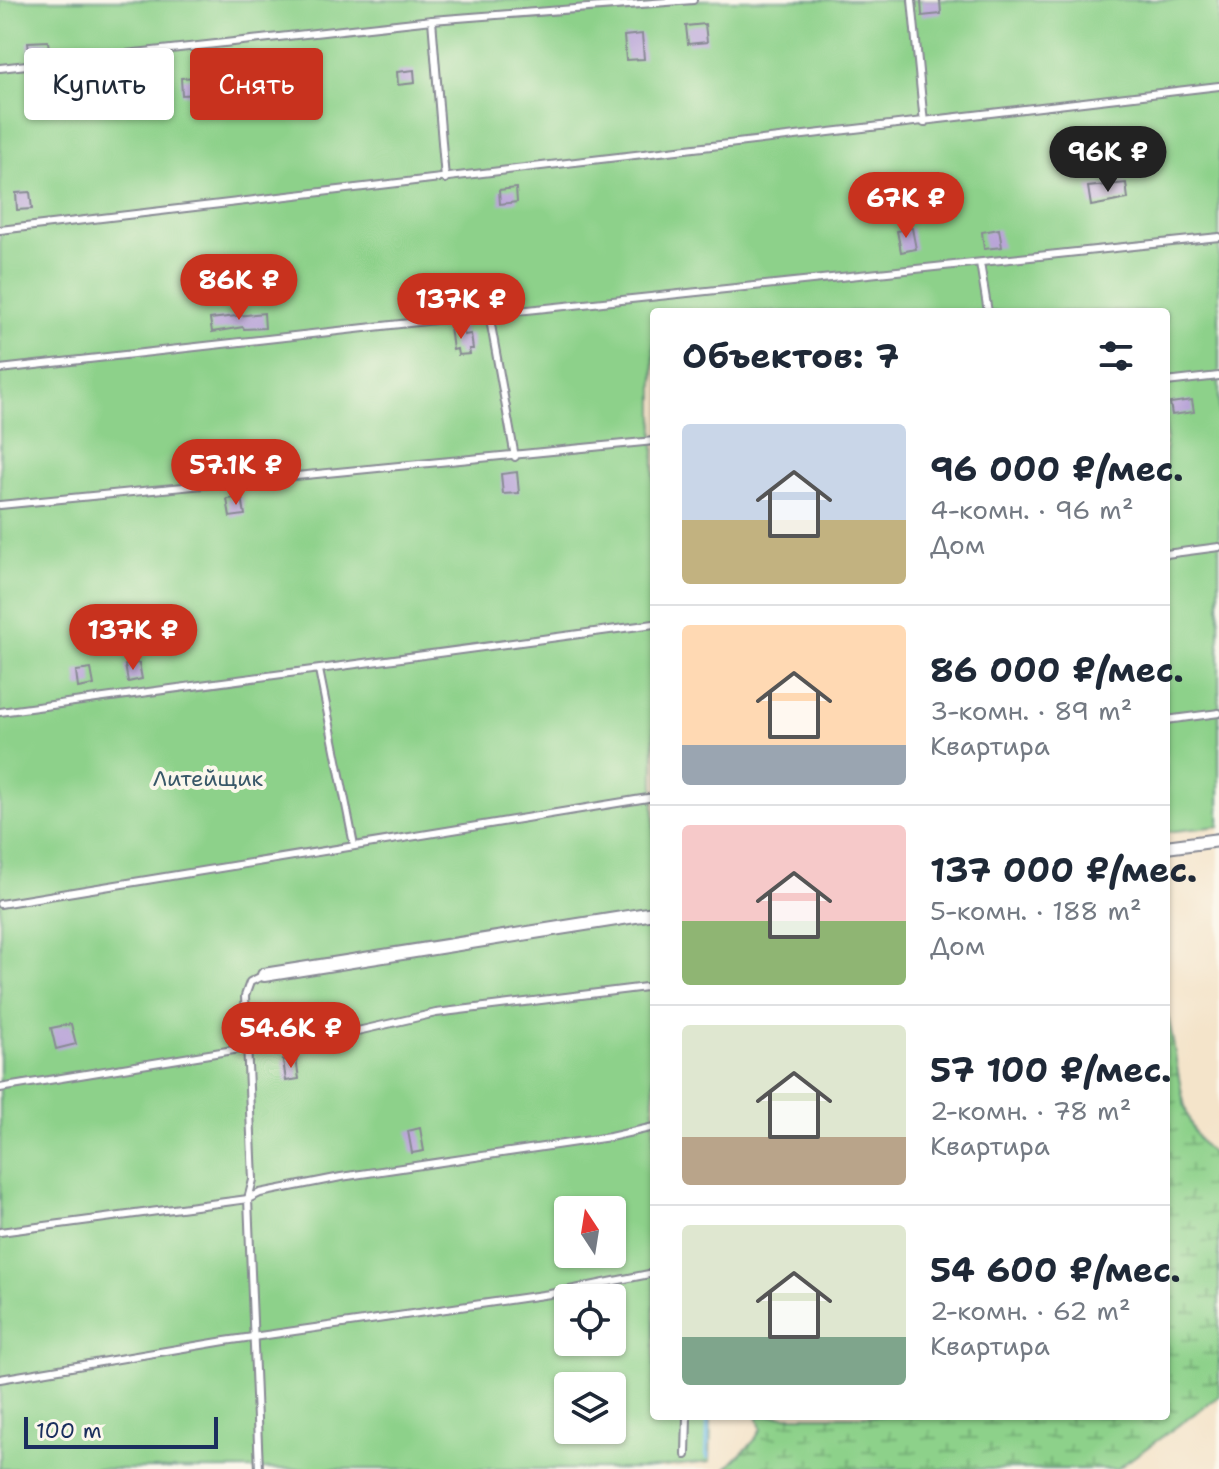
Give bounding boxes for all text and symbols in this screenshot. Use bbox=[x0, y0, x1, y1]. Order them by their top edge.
chip: Купить bbox=[24, 48, 174, 120]
chip: Снять bbox=[190, 48, 323, 120]
pin: 96K ₽ bbox=[1052, 126, 1164, 194]
text: 96K ₽ bbox=[1067, 134, 1149, 169]
pin: 67K ₽ bbox=[850, 172, 962, 240]
text: 67K ₽ bbox=[866, 180, 946, 215]
pin: 86K ₽ bbox=[183, 254, 295, 322]
text: 86K ₽ bbox=[198, 262, 280, 297]
pin: 137K ₽ bbox=[396, 273, 526, 341]
text: 137K ₽ bbox=[415, 281, 507, 316]
text: Объектов: 7 bbox=[682, 333, 899, 379]
icon: filters bbox=[1094, 334, 1138, 378]
pin: 57.1K ₽ bbox=[162, 439, 310, 507]
text: 96 000 ₽/мес. bbox=[930, 446, 1184, 492]
text: 57.1K ₽ bbox=[189, 447, 283, 482]
icon: home bbox=[746, 456, 842, 552]
text: 4-комн. · 96 m² bbox=[930, 492, 1134, 527]
text: Дом bbox=[930, 527, 985, 562]
pin: 137K ₽ bbox=[68, 604, 198, 672]
text: 137K ₽ bbox=[87, 612, 179, 647]
text: 86 000 ₽/мес. bbox=[930, 647, 1184, 693]
icon: home bbox=[746, 657, 842, 753]
text: 3-комн. · 89 m² bbox=[930, 693, 1133, 728]
text: Квартира bbox=[930, 728, 1050, 763]
park label: Литейщик bbox=[153, 764, 264, 793]
text: 137 000 ₽/мес. bbox=[930, 847, 1197, 893]
icon: home bbox=[746, 857, 842, 953]
text: 5-комн. · 188 m² bbox=[930, 893, 1142, 928]
text: Дом bbox=[930, 928, 985, 963]
pin: 54.6K ₽ bbox=[217, 1002, 365, 1070]
text: 54.6K ₽ bbox=[240, 1010, 342, 1045]
text: 57 100 ₽/мес. bbox=[930, 1047, 1172, 1093]
icon: home bbox=[746, 1057, 842, 1153]
text: 2-комн. · 78 m² bbox=[930, 1093, 1131, 1128]
text: Квартира bbox=[930, 1128, 1050, 1163]
north arrow bbox=[554, 1196, 626, 1268]
map controls bbox=[554, 1196, 626, 1444]
text: 54 600 ₽/мес. bbox=[930, 1247, 1181, 1293]
icon: home bbox=[746, 1257, 842, 1353]
button: locate bbox=[554, 1284, 626, 1356]
text: 2-комн. · 62 m² bbox=[930, 1293, 1131, 1328]
text: Квартира bbox=[930, 1328, 1050, 1363]
button: layers bbox=[554, 1372, 626, 1444]
scale bar bbox=[24, 1413, 218, 1449]
text: 100 m bbox=[36, 1416, 102, 1445]

